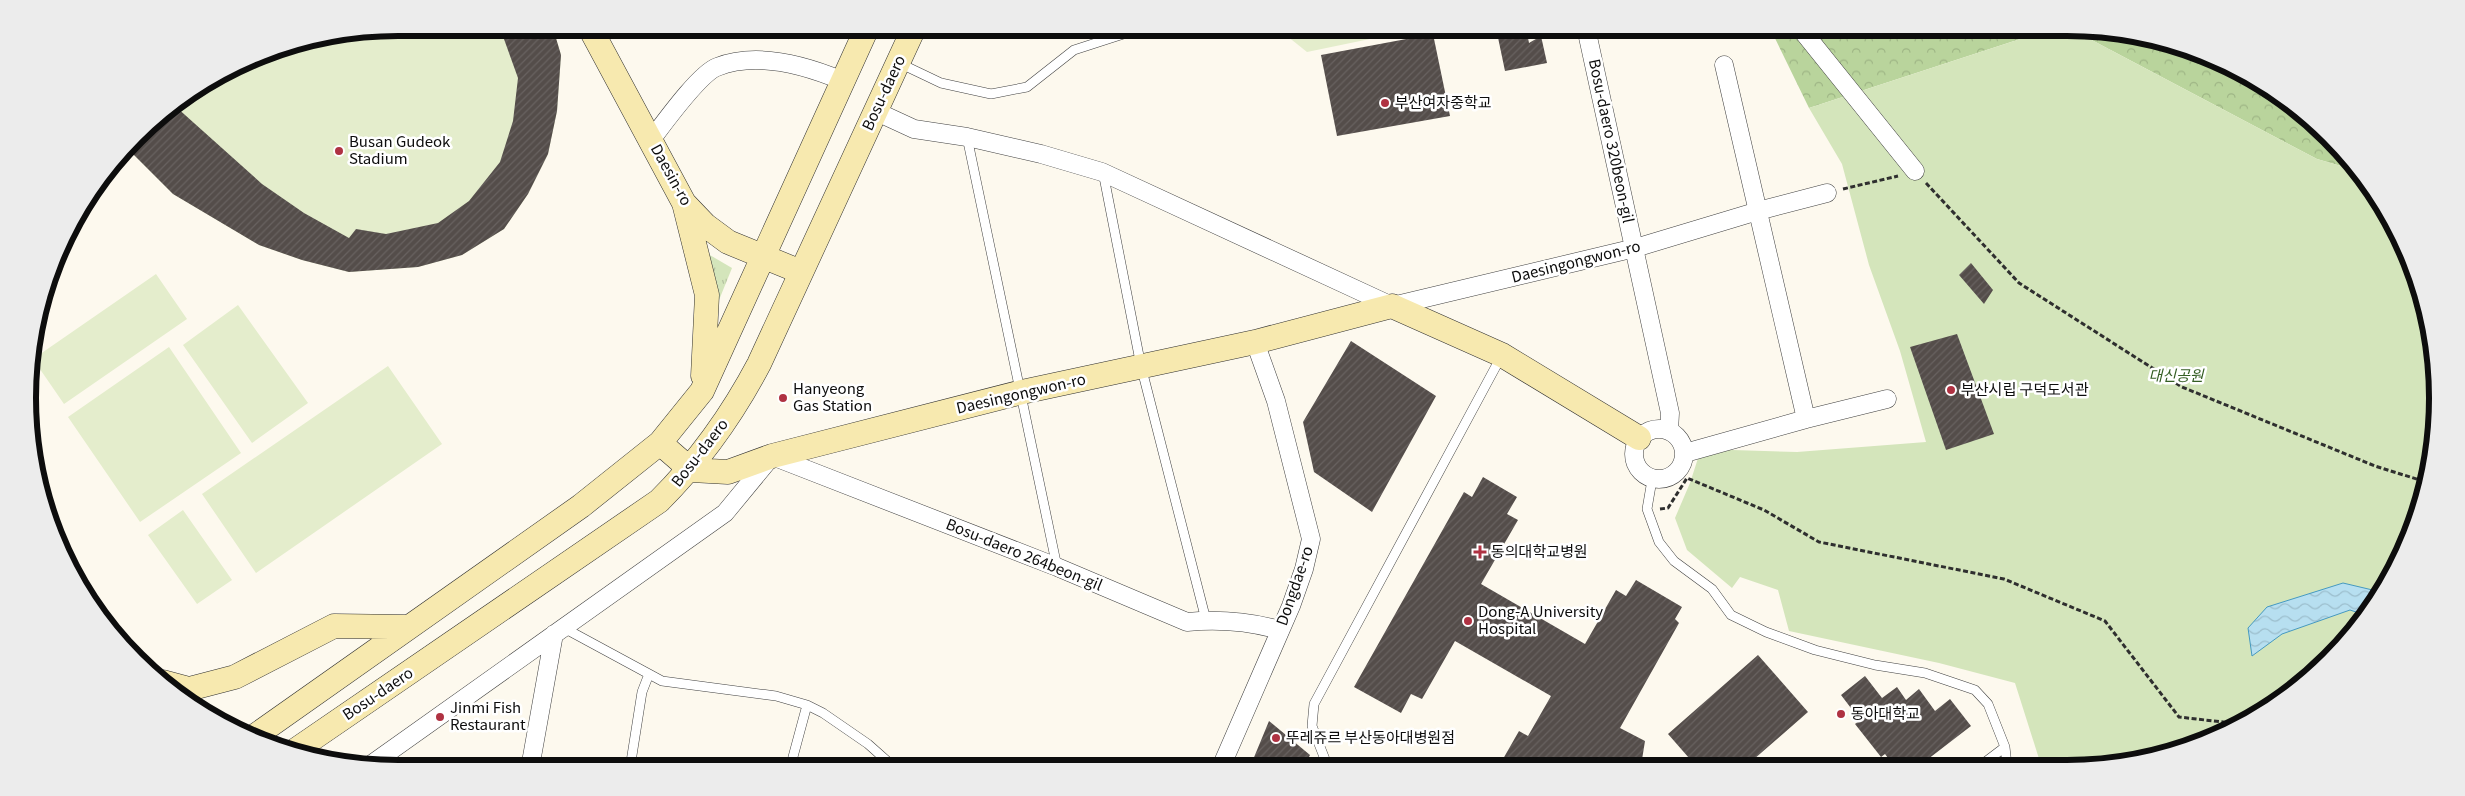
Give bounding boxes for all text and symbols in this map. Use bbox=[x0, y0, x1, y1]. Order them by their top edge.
street label: Bosu-daero bbox=[856, 51, 909, 133]
street label: Bosu-daero 320beon-gil bbox=[1585, 57, 1640, 225]
place label: 부산여자중학교 bbox=[1395, 91, 1492, 112]
marker: 부산여자중학교 bbox=[1379, 97, 1391, 109]
place label: Busan Gudeok Stadium bbox=[349, 130, 451, 168]
street label: Daesin-ro bbox=[647, 140, 698, 209]
marker: Busan Gudeok Stadium bbox=[333, 145, 345, 157]
street label: Daesingongwon-ro bbox=[1509, 234, 1642, 287]
park label: 대신공원 bbox=[2148, 364, 2205, 385]
street label: Daesingongwon-ro bbox=[954, 367, 1087, 418]
place label: Hanyeong Gas Station bbox=[793, 377, 872, 415]
place label: 부산시립 구덕도서관 bbox=[1961, 378, 2089, 399]
marker: 부산시립 구덕도서관 bbox=[1945, 384, 1957, 396]
marker: Hanyeong Gas Station bbox=[777, 392, 789, 404]
street label: Bosu-daero bbox=[666, 414, 732, 490]
street label: Bosu-daero 264beon-gil bbox=[943, 513, 1106, 595]
place label: 동의대학교병원 bbox=[1491, 540, 1588, 561]
street label: Dongdae-ro bbox=[1270, 543, 1317, 628]
marker: 동의대학교병원 bbox=[1473, 545, 1487, 559]
place label: Dong-A University Hospital bbox=[1478, 600, 1603, 638]
marker: Dong-A University Hospital bbox=[1462, 615, 1474, 627]
street label: Bosu-daero bbox=[338, 661, 417, 724]
place label: Jinmi Fish Restaurant bbox=[450, 696, 526, 734]
place label: 동아대학교 bbox=[1851, 702, 1920, 723]
marker: 동아대학교 bbox=[1835, 708, 1847, 720]
marker: Jinmi Fish Restaurant bbox=[434, 711, 446, 723]
place label: 뚜레쥬르 부산동아대병원점 bbox=[1286, 726, 1455, 747]
marker: 뚜레쥬르 부산동아대병원점 bbox=[1270, 732, 1282, 744]

